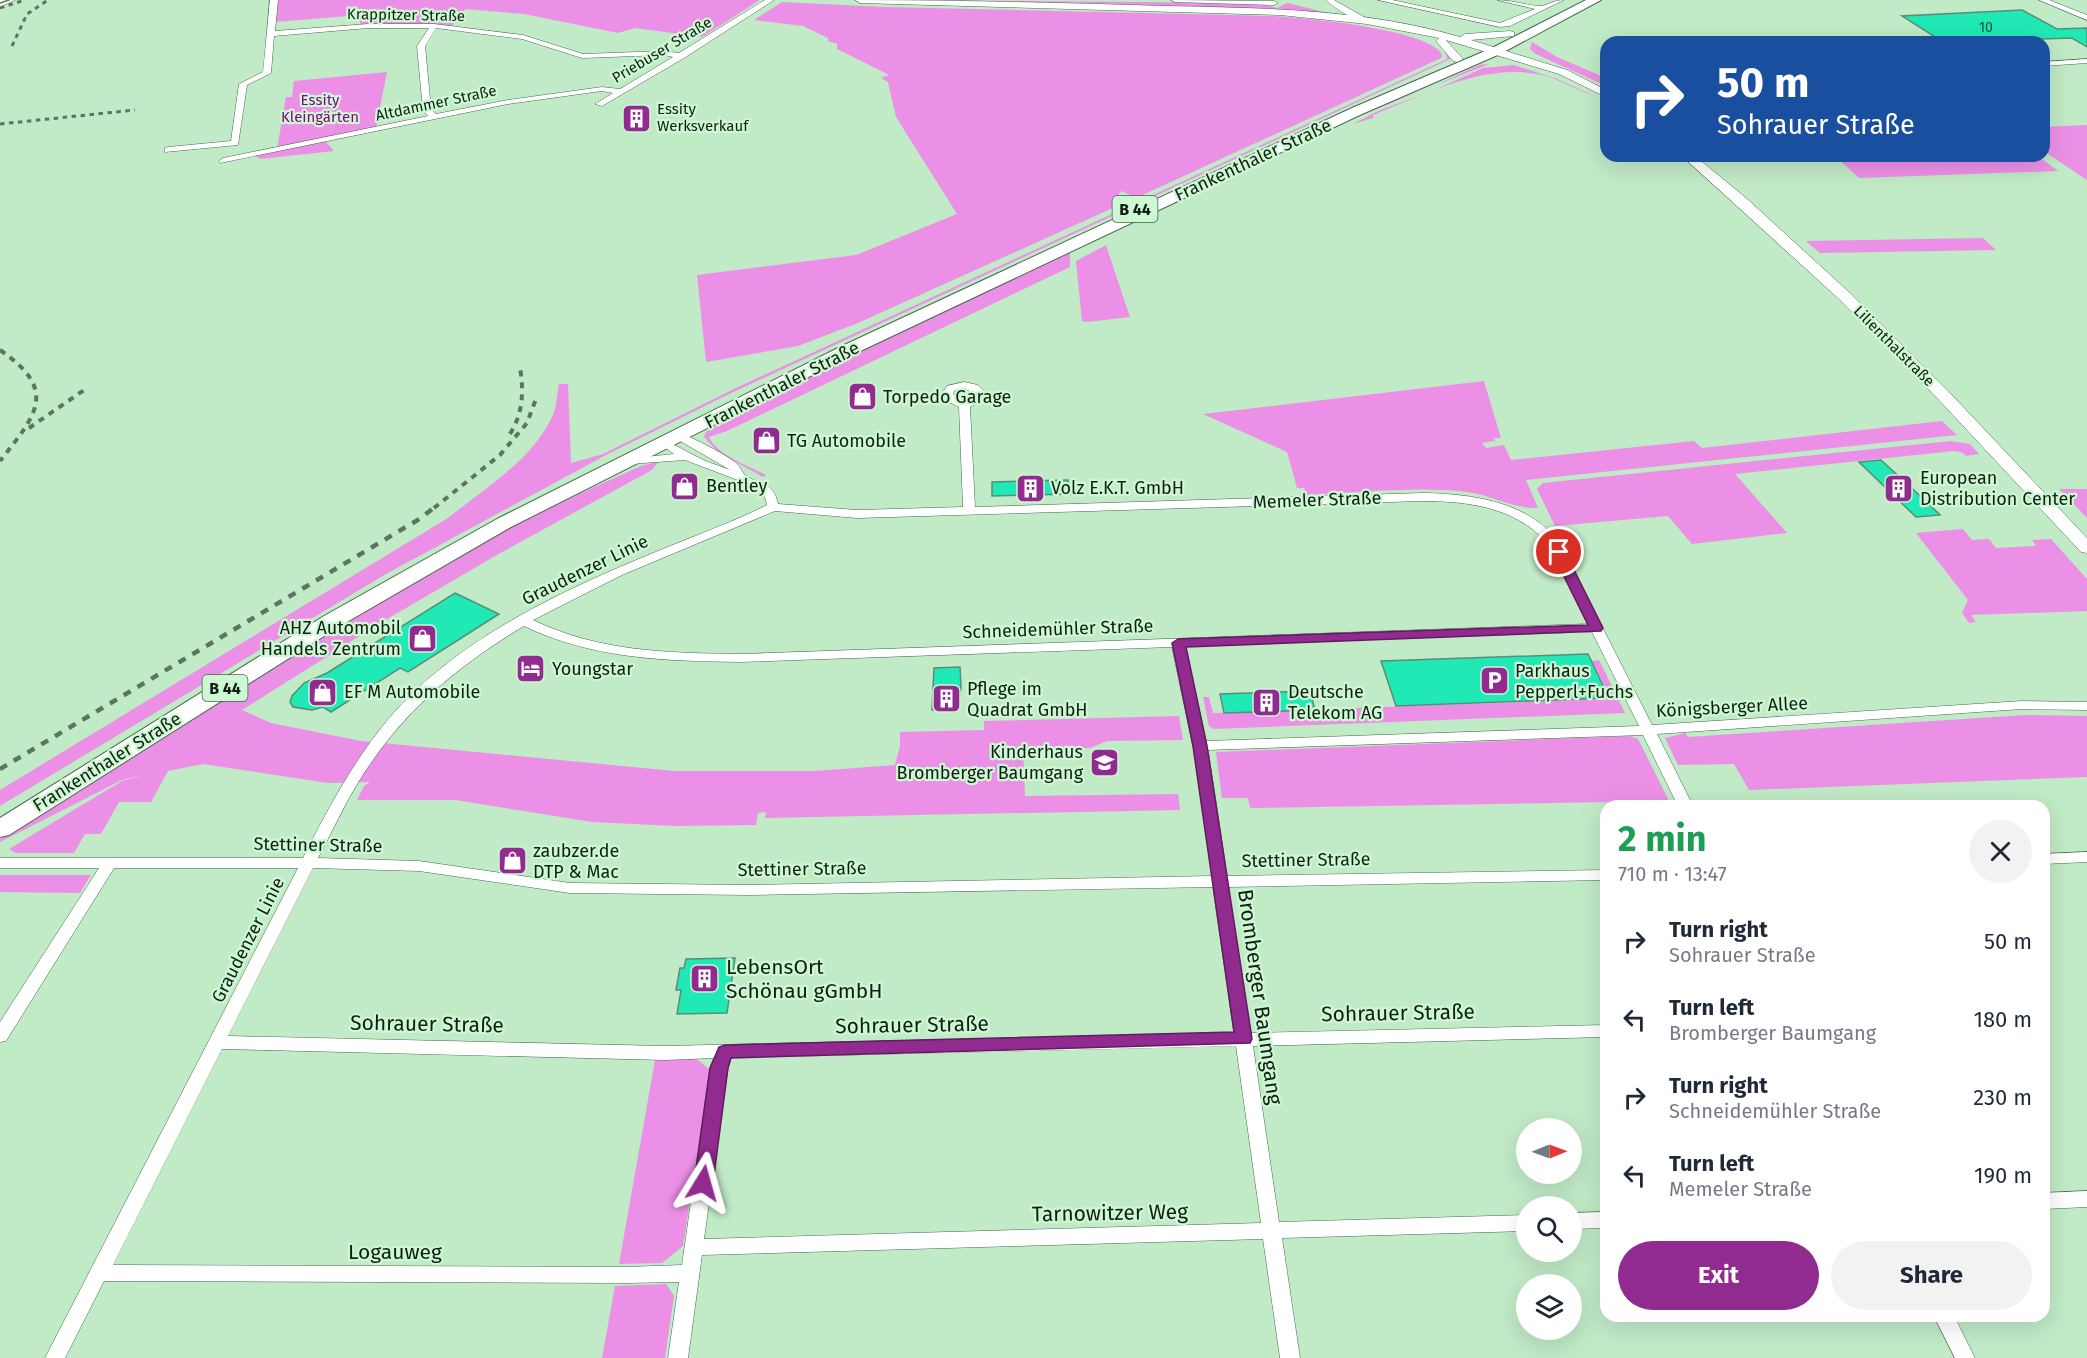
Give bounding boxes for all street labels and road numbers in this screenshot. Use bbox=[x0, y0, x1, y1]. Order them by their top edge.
street label: Krappitzer Straße bbox=[347, 5, 465, 25]
street label: Priebuser Straße bbox=[609, 13, 715, 87]
street label: Altdammer Straße bbox=[374, 81, 498, 125]
street label: Frankenthaler Straße bbox=[1171, 114, 1335, 206]
road number: B 44 bbox=[1112, 196, 1158, 222]
street label: Lilienthalstraße bbox=[1850, 302, 1938, 390]
street label: Frankenthaler Straße bbox=[701, 336, 863, 434]
street label: Memeler Straße bbox=[1252, 487, 1382, 513]
street label: Graudenzer Linie bbox=[518, 530, 652, 610]
street label: Schneidemühler Straße bbox=[962, 615, 1154, 643]
road number: B 44 bbox=[202, 675, 248, 701]
street label: Königsberger Allee bbox=[1655, 692, 1809, 722]
street label: Frankenthaler Straße bbox=[29, 707, 185, 817]
street label: Stettiner Straße bbox=[253, 833, 383, 857]
street label: Stettiner Straße bbox=[1241, 848, 1371, 872]
street label: Stettiner Straße bbox=[737, 857, 867, 881]
street label: Graudenzer Linie bbox=[207, 874, 289, 1006]
street label: Bromberger Baumgang bbox=[1232, 887, 1288, 1107]
street label: Sohrauer Straße bbox=[1321, 999, 1475, 1027]
street label: Sohrauer Straße bbox=[350, 1010, 504, 1038]
street label: Sohrauer Straße bbox=[835, 1011, 989, 1039]
street label: Tarnowitzer Weg bbox=[1032, 1199, 1188, 1227]
street label: Logauweg bbox=[348, 1239, 442, 1265]

